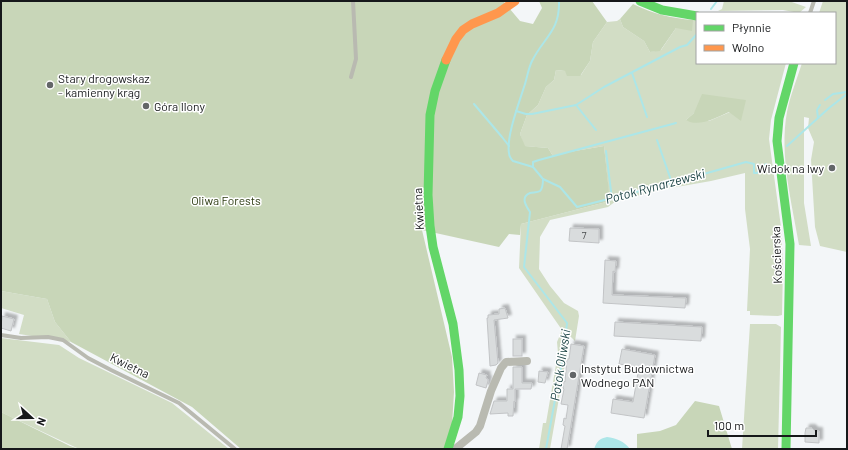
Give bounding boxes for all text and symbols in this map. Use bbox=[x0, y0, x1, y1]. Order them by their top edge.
legend bbox=[696, 12, 836, 64]
text: Płynnie bbox=[732, 20, 771, 34]
text: Wolno bbox=[732, 40, 764, 54]
place label: Stary drogowskaz - kamienny krąg bbox=[58, 71, 150, 99]
marker: Stary drogowskaz - kamienny krąg bbox=[45, 80, 55, 90]
place label: Góra Ilony bbox=[154, 99, 205, 113]
marker: Góra Ilony bbox=[141, 101, 151, 111]
place label: Widok na lwy bbox=[757, 161, 824, 175]
marker: Widok na lwy bbox=[827, 163, 837, 173]
water label: Potok Rynarzewski bbox=[603, 165, 707, 207]
street label: Kwietna bbox=[410, 188, 426, 230]
park label: Oliwa Forests bbox=[191, 193, 261, 207]
street label: Kościerska bbox=[768, 226, 784, 284]
house number: 7 bbox=[582, 229, 587, 241]
water label: Potok Oliwski bbox=[546, 327, 574, 402]
street label: Kwietna bbox=[108, 349, 152, 381]
place label: Instytut Budownictwa Wodnego PAN bbox=[581, 361, 694, 389]
marker: Instytut Budownictwa Wodnego PAN bbox=[568, 370, 578, 380]
north arrow bbox=[12, 398, 52, 438]
scale bar bbox=[708, 412, 816, 438]
text: N bbox=[34, 416, 49, 428]
text: 100 m bbox=[714, 418, 744, 432]

